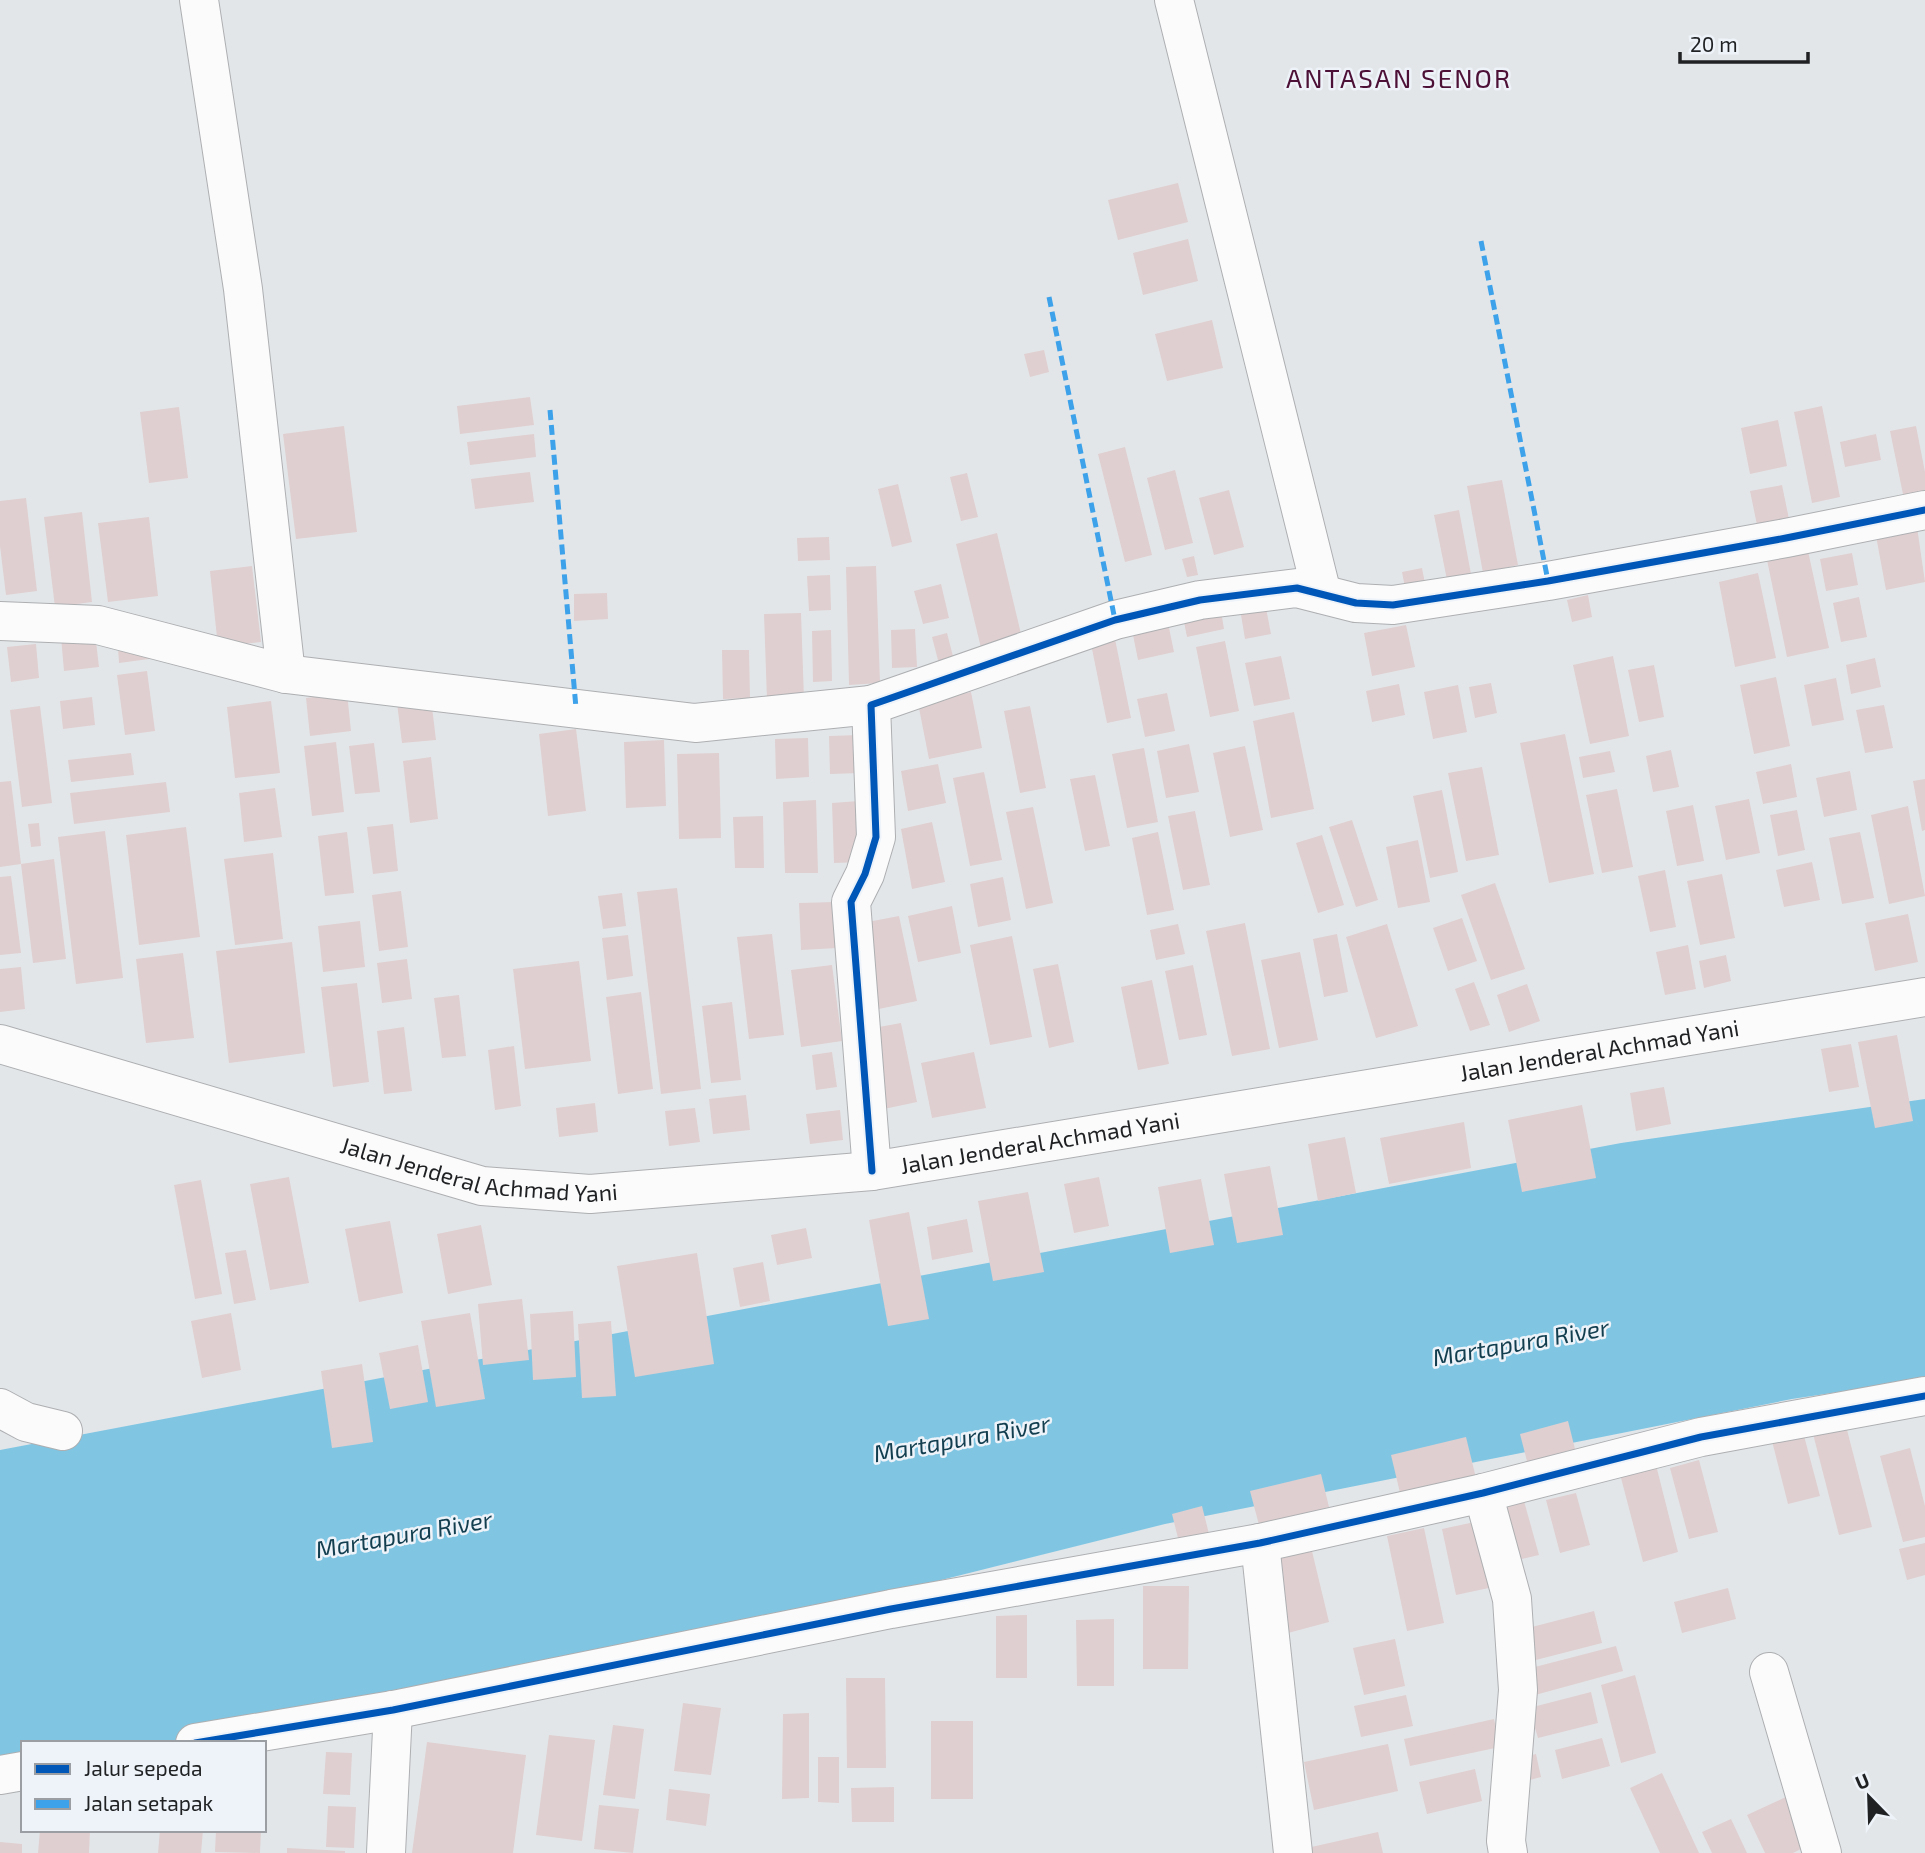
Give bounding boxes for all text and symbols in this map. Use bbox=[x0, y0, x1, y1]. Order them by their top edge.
scale bar bbox=[1680, 21, 1808, 65]
text: 20 m bbox=[1690, 31, 1738, 56]
district label: ANTASAN SENOR bbox=[1286, 62, 1512, 93]
street label: Jalan Jenderal Achmad Yani bbox=[1457, 1013, 1741, 1087]
street label: Jalan Jenderal Achmad Yani bbox=[898, 1105, 1182, 1179]
street label: Jalan Jenderal Achmad Yani bbox=[337, 1130, 619, 1207]
water label: Martapura River bbox=[1430, 1312, 1612, 1371]
water label: Martapura River bbox=[871, 1408, 1053, 1467]
water label: Martapura River bbox=[313, 1504, 495, 1563]
legend bbox=[21, 1741, 266, 1832]
text: Jalur sepeda bbox=[84, 1755, 203, 1780]
north arrow bbox=[1834, 1762, 1904, 1832]
text: U bbox=[1852, 1768, 1873, 1794]
text: Jalan setapak bbox=[84, 1790, 214, 1815]

